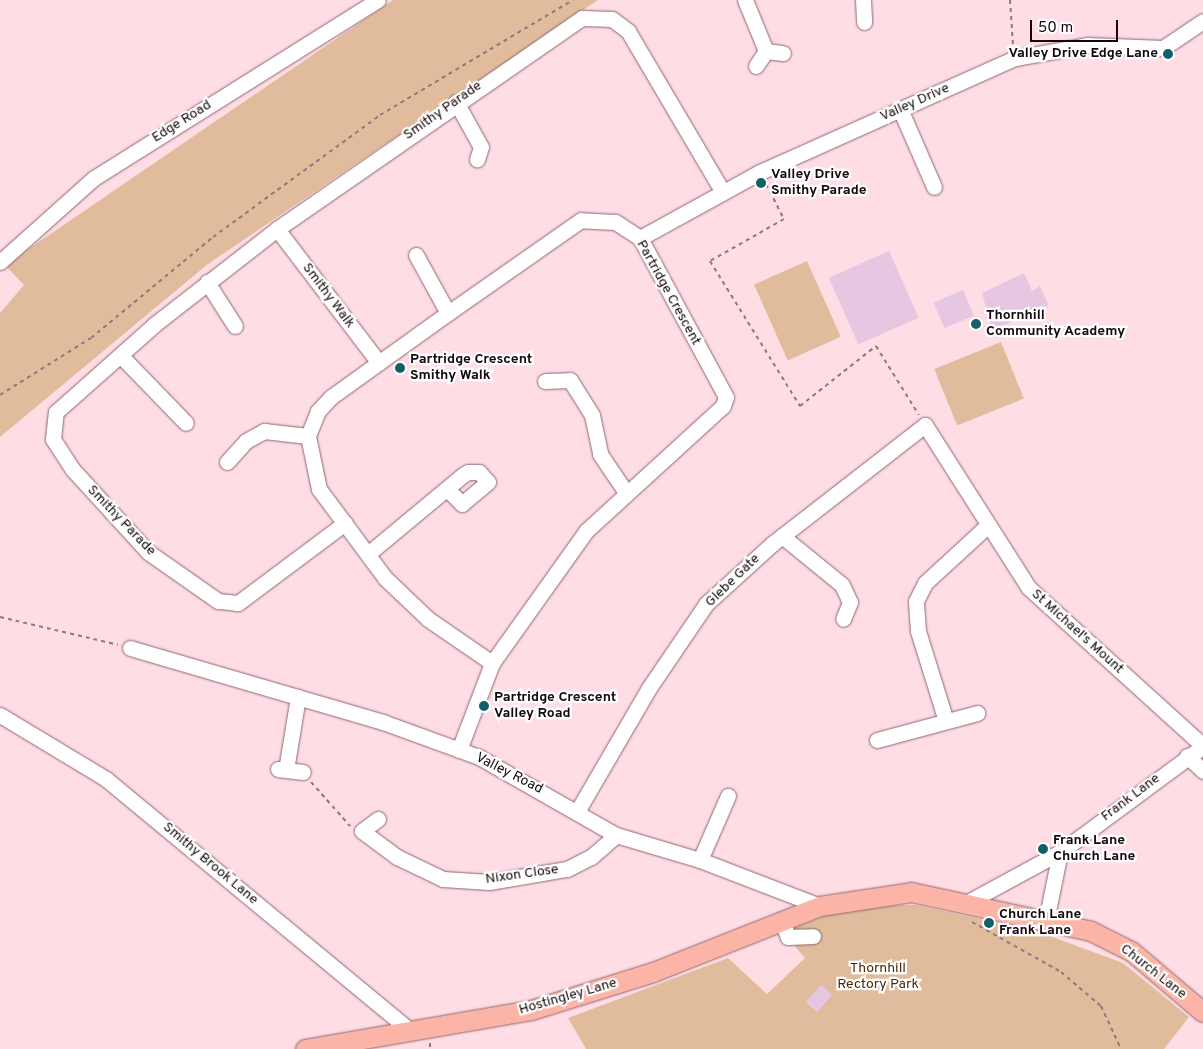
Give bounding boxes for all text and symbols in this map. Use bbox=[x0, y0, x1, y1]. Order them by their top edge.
scale bar bbox=[1033, 10, 1120, 42]
text: 50 m bbox=[1038, 19, 1073, 38]
place label: Valley Drive Edge Lane bbox=[1008, 46, 1158, 62]
marker: Valley Drive Edge Lane bbox=[1162, 48, 1174, 60]
street label: Smithy Parade bbox=[401, 78, 485, 144]
street label: Valley Drive bbox=[878, 80, 952, 126]
street label: Edge Road bbox=[149, 97, 215, 147]
place label: Valley Drive Smithy Parade bbox=[771, 167, 867, 200]
marker: Valley Drive Smithy Parade bbox=[755, 177, 767, 189]
street label: Partridge Crescent bbox=[632, 237, 704, 349]
street label: Smithy Walk bbox=[298, 260, 358, 332]
place label: Thornhill Community Academy bbox=[986, 308, 1126, 341]
marker: Thornhill Community Academy bbox=[970, 318, 982, 330]
place label: Partridge Crescent Smithy Walk bbox=[410, 352, 532, 384]
marker: Partridge Crescent Smithy Walk bbox=[394, 362, 406, 374]
street label: Smithy Parade bbox=[83, 482, 159, 560]
street label: Glebe Gate bbox=[702, 551, 764, 611]
street label: St Michael's Mount bbox=[1027, 586, 1127, 678]
place label: Partridge Crescent Valley Road bbox=[494, 690, 616, 722]
marker: Partridge Crescent Valley Road bbox=[478, 700, 490, 712]
street label: Valley Road bbox=[473, 750, 545, 798]
street label: Frank Lane bbox=[1098, 770, 1164, 826]
street label: Smithy Brook Lane bbox=[159, 819, 261, 909]
place label: Frank Lane Church Lane bbox=[1053, 833, 1135, 866]
marker: Frank Lane Church Lane bbox=[1037, 843, 1049, 855]
street label: Nixon Close bbox=[484, 862, 560, 888]
place label: Church Lane Frank Lane bbox=[999, 907, 1081, 940]
marker: Church Lane Frank Lane bbox=[983, 917, 995, 929]
street label: Church Lane bbox=[1117, 941, 1189, 1003]
park label: Thornhill Rectory Park bbox=[837, 961, 919, 994]
street label: Hostingley Lane bbox=[517, 975, 619, 1019]

